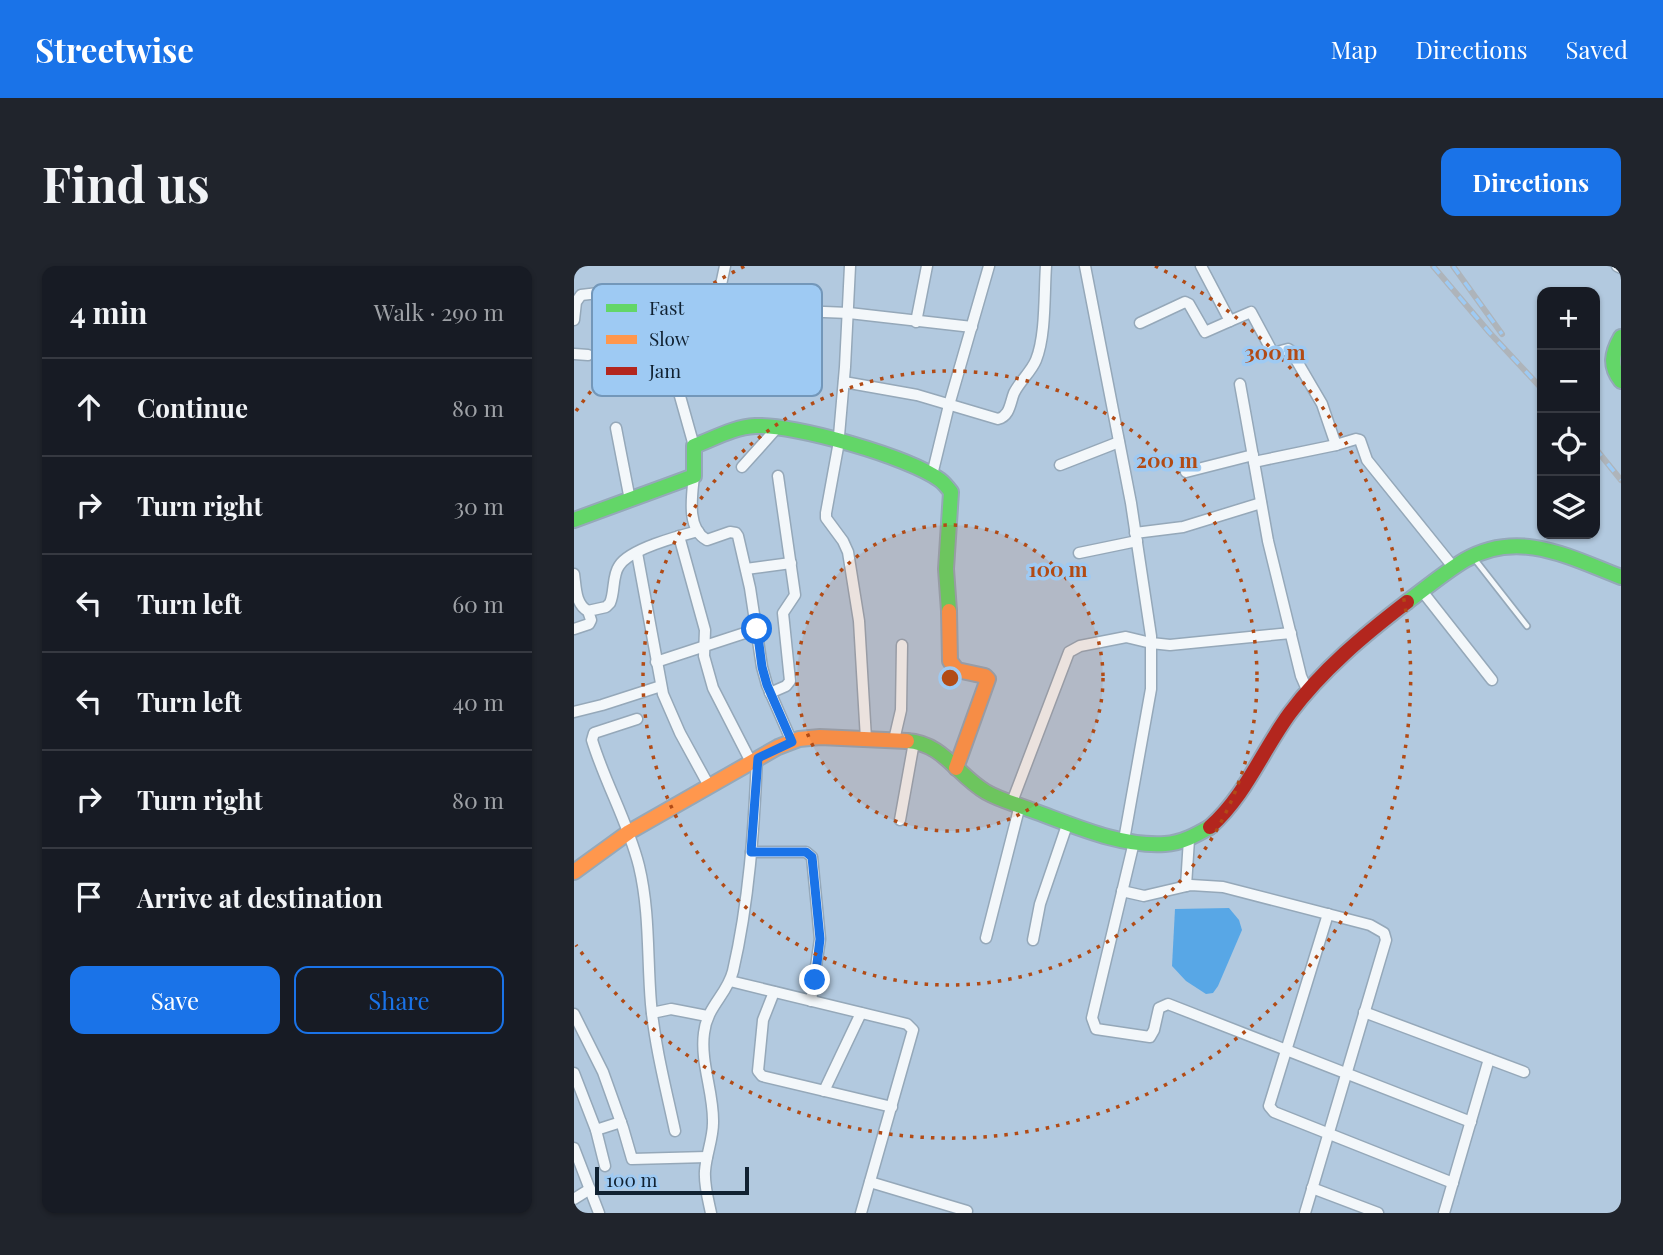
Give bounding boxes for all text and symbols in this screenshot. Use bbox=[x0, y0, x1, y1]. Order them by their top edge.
text: Streetwise bbox=[35, 27, 194, 71]
text: Map bbox=[1331, 33, 1377, 65]
text: Directions bbox=[1415, 33, 1528, 65]
text: Saved bbox=[1566, 33, 1628, 65]
button: Directions bbox=[1441, 148, 1621, 216]
text: Find us bbox=[42, 150, 210, 215]
legend bbox=[592, 284, 822, 396]
map controls bbox=[1537, 287, 1600, 539]
button: + bbox=[1537, 287, 1600, 350]
text: 4 min bbox=[70, 292, 148, 332]
text: Fast bbox=[649, 294, 685, 320]
text: Walk · 290 m bbox=[374, 296, 504, 327]
text: Slow bbox=[649, 325, 690, 351]
text: 300 m bbox=[1244, 337, 1306, 365]
button: − bbox=[1537, 350, 1600, 413]
text: Jam bbox=[648, 357, 681, 383]
icon: ahead bbox=[70, 388, 108, 426]
text: Continue bbox=[137, 390, 248, 425]
text: 80 m bbox=[452, 392, 504, 423]
button: locate bbox=[1537, 413, 1600, 476]
text: 200 m bbox=[1136, 445, 1198, 473]
button: layers bbox=[1537, 476, 1600, 539]
icon: right bbox=[70, 486, 108, 524]
text: Turn right bbox=[137, 488, 263, 523]
text: 30 m bbox=[454, 490, 504, 521]
text: 100 m bbox=[1028, 554, 1088, 582]
icon: left bbox=[70, 584, 108, 622]
text: Turn left bbox=[137, 586, 242, 621]
text: 60 m bbox=[452, 588, 504, 619]
route start bbox=[741, 613, 772, 644]
centre of rings bbox=[938, 666, 962, 690]
icon: left bbox=[70, 682, 108, 720]
text: Turn left bbox=[137, 684, 242, 719]
text: 40 m bbox=[453, 686, 504, 717]
icon: right bbox=[70, 780, 108, 818]
text: Turn right bbox=[137, 782, 263, 817]
text: 80 m bbox=[452, 784, 504, 815]
icon: arrive bbox=[70, 878, 108, 916]
text: Arrive at destination bbox=[137, 880, 383, 915]
route end bbox=[799, 964, 830, 995]
button: Save bbox=[70, 966, 280, 1034]
button: Share bbox=[294, 966, 504, 1034]
scale bar bbox=[595, 1164, 749, 1196]
text: 100 m bbox=[606, 1166, 657, 1192]

